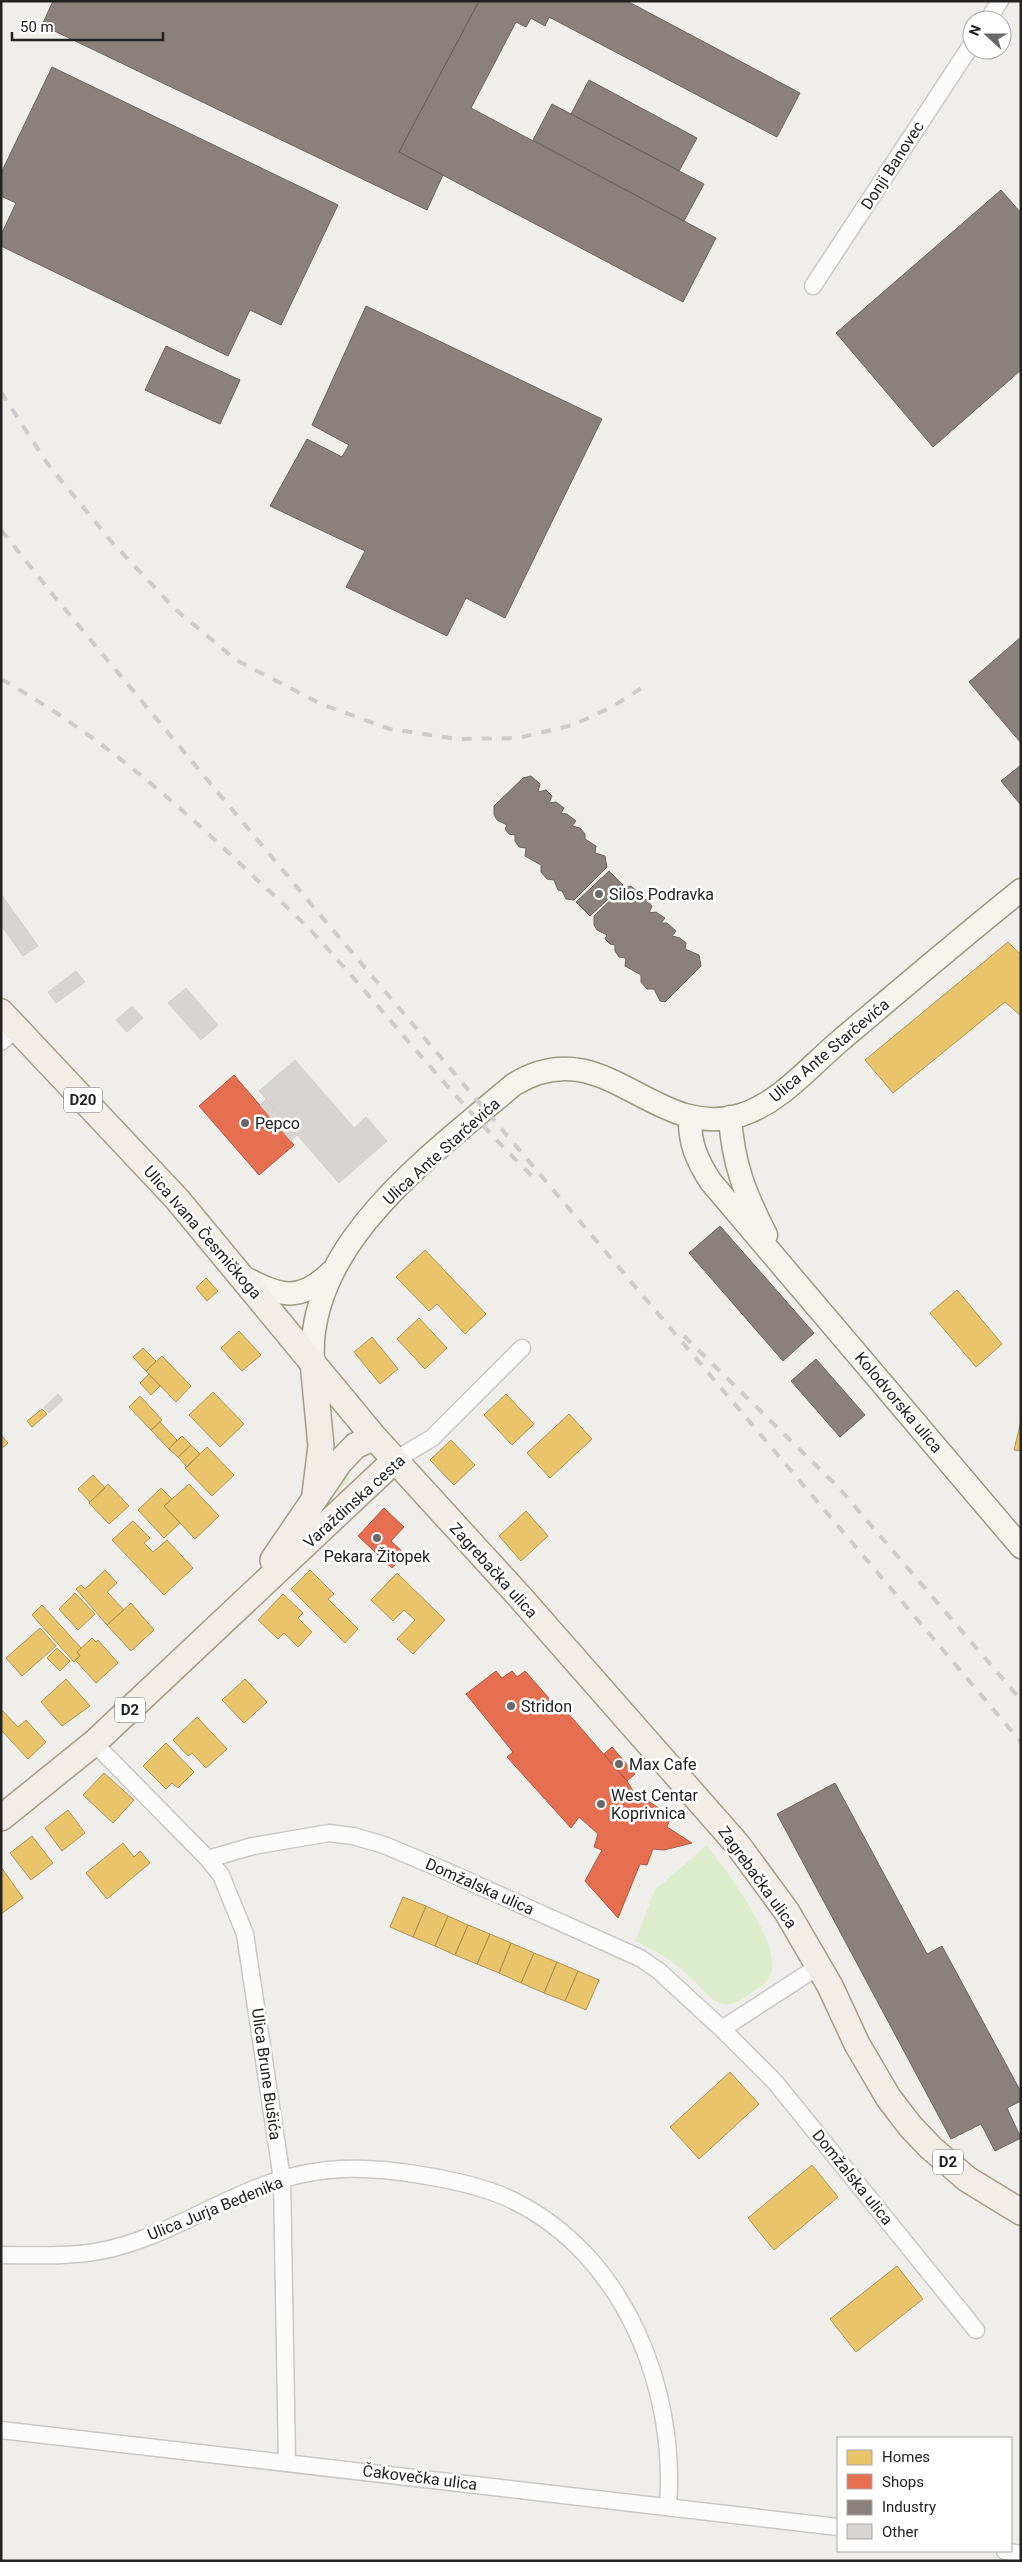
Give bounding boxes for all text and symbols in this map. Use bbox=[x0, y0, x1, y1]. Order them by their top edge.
scale bar bbox=[12, 10, 164, 42]
north arrow bbox=[962, 10, 1012, 60]
text: 50 m bbox=[20, 18, 54, 36]
text: N bbox=[966, 23, 984, 38]
street label: Donji Banovec bbox=[857, 118, 928, 213]
place label: Silos Podravka bbox=[609, 885, 714, 904]
marker: Silos Podravka bbox=[593, 888, 605, 900]
street label: Ulica Ante Starčevića bbox=[766, 995, 893, 1106]
road number: D20 bbox=[64, 1088, 102, 1112]
street label: Ulica Ante Starčevića bbox=[379, 1094, 504, 1209]
place label: Pepco bbox=[255, 1114, 300, 1133]
marker: Pepco bbox=[239, 1117, 251, 1129]
street label: Ulica Ivana Česmičkoga bbox=[140, 1161, 266, 1303]
street label: Kolodvorska ulica bbox=[851, 1348, 946, 1457]
street label: Varaždinska cesta bbox=[300, 1451, 409, 1552]
street label: Zagrebačka ulica bbox=[446, 1519, 541, 1622]
marker: Pekara Žitopek bbox=[371, 1532, 383, 1544]
place label: Pekara Žitopek bbox=[324, 1547, 431, 1566]
place label: Stridon bbox=[521, 1697, 572, 1716]
road number: D2 bbox=[115, 1698, 145, 1722]
marker: Stridon bbox=[505, 1700, 517, 1712]
place label: Max Cafe bbox=[629, 1755, 697, 1774]
marker: Max Cafe bbox=[613, 1758, 625, 1770]
place label: West Centar Koprivnica bbox=[611, 1786, 699, 1823]
marker: West Centar Koprivnica bbox=[595, 1798, 607, 1810]
street label: Zagrebačka ulica bbox=[714, 1823, 801, 1932]
street label: Domžalska ulica bbox=[423, 1854, 537, 1919]
street label: Ulica Brune Bušića bbox=[248, 2007, 285, 2141]
street label: Domžalska ulica bbox=[808, 2126, 897, 2229]
road number: D2 bbox=[933, 2150, 963, 2174]
street label: Ulica Jurja Bedenika bbox=[145, 2173, 286, 2244]
legend bbox=[837, 2437, 1012, 2552]
text: Homes bbox=[882, 2448, 930, 2466]
street label: Čakovečka ulica bbox=[362, 2460, 478, 2494]
text: Shops bbox=[882, 2473, 924, 2491]
text: Industry bbox=[882, 2498, 936, 2516]
text: Other bbox=[882, 2523, 919, 2541]

